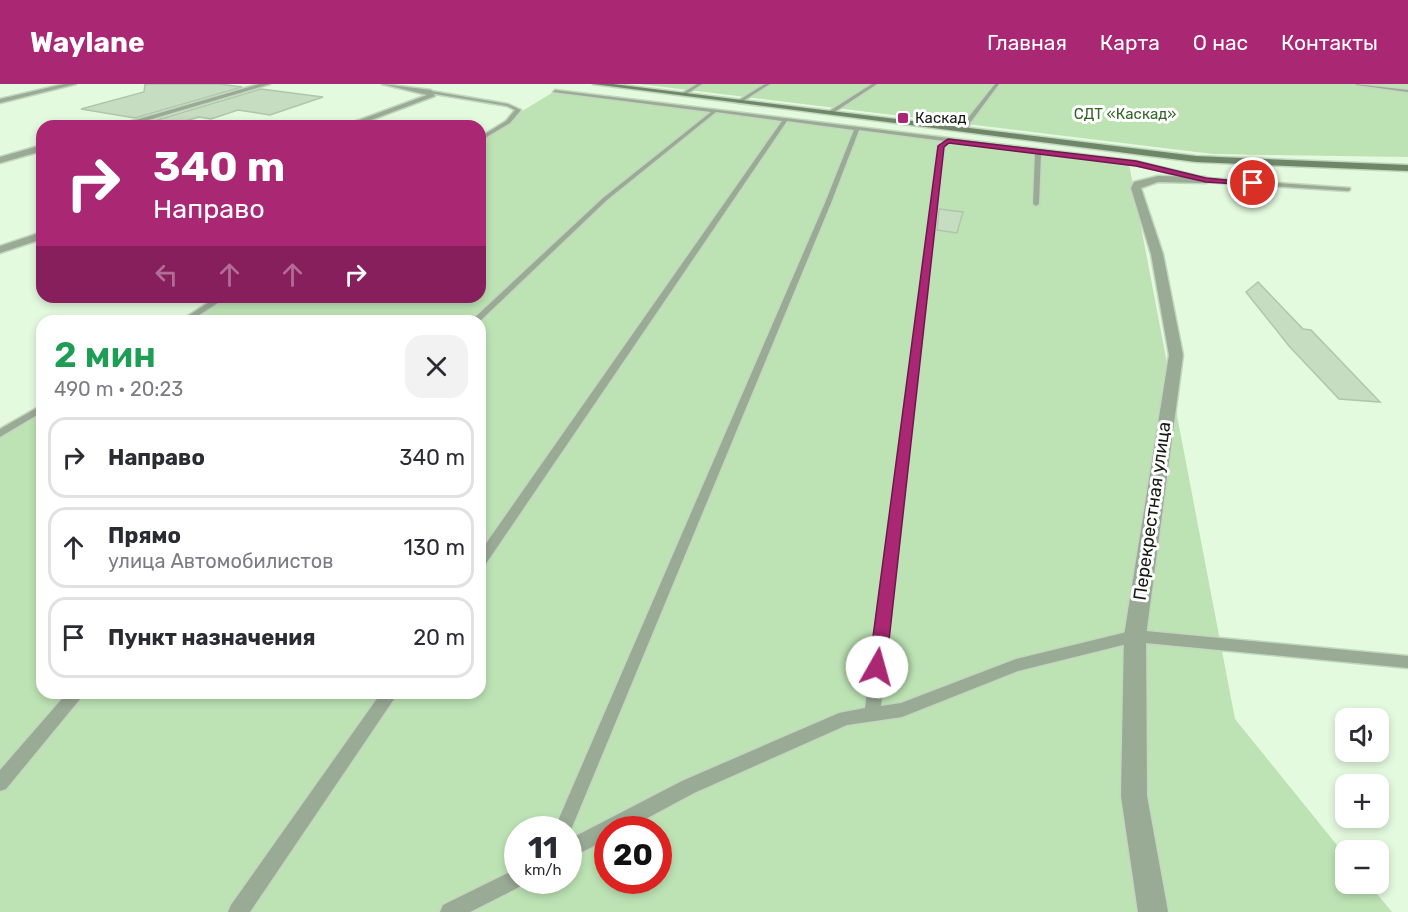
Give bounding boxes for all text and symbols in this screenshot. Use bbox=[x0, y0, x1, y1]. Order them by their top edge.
text: Waylane bbox=[30, 26, 145, 59]
text: Главная bbox=[987, 30, 1067, 55]
text: Карта bbox=[1100, 30, 1160, 55]
text: О нас bbox=[1193, 30, 1248, 55]
text: Контакты bbox=[1281, 30, 1378, 55]
park label: СДТ «Каскад» bbox=[1074, 105, 1176, 123]
place label: Каскад bbox=[915, 109, 966, 127]
marker: Каскад bbox=[896, 111, 910, 125]
text: 340 m bbox=[153, 142, 285, 192]
icon: right bbox=[54, 144, 132, 222]
pin bbox=[1227, 157, 1278, 208]
icon: arrive bbox=[1236, 166, 1269, 199]
text: Направо bbox=[153, 193, 265, 225]
icon: left bbox=[150, 258, 183, 291]
icon: ahead bbox=[213, 258, 246, 291]
icon: ahead bbox=[276, 258, 309, 291]
icon: right bbox=[339, 258, 372, 291]
text: 2 мин bbox=[54, 333, 156, 376]
button: close bbox=[405, 335, 468, 398]
text: 490 m · 20:23 bbox=[54, 377, 183, 401]
street label: Перекрестная улица bbox=[1129, 420, 1175, 602]
icon: right bbox=[57, 441, 90, 474]
text: Направо bbox=[108, 444, 205, 471]
text: 340 m bbox=[399, 444, 465, 471]
text: Прямо bbox=[108, 522, 181, 549]
icon: ahead bbox=[57, 531, 90, 564]
text: 130 m bbox=[403, 534, 465, 561]
text: улица Автомобилистов bbox=[108, 549, 333, 573]
icon: arrive bbox=[57, 621, 90, 654]
text: Пункт назначения bbox=[108, 624, 316, 651]
text: 20 m bbox=[413, 624, 465, 651]
position arrow bbox=[845, 635, 909, 699]
map controls bbox=[1335, 708, 1389, 894]
button: sound bbox=[1335, 708, 1389, 762]
button: + bbox=[1335, 774, 1389, 828]
speed limit sign: 20 bbox=[594, 816, 672, 894]
text: 11 bbox=[528, 830, 558, 866]
button: − bbox=[1335, 840, 1389, 894]
text: km/h bbox=[524, 861, 562, 879]

